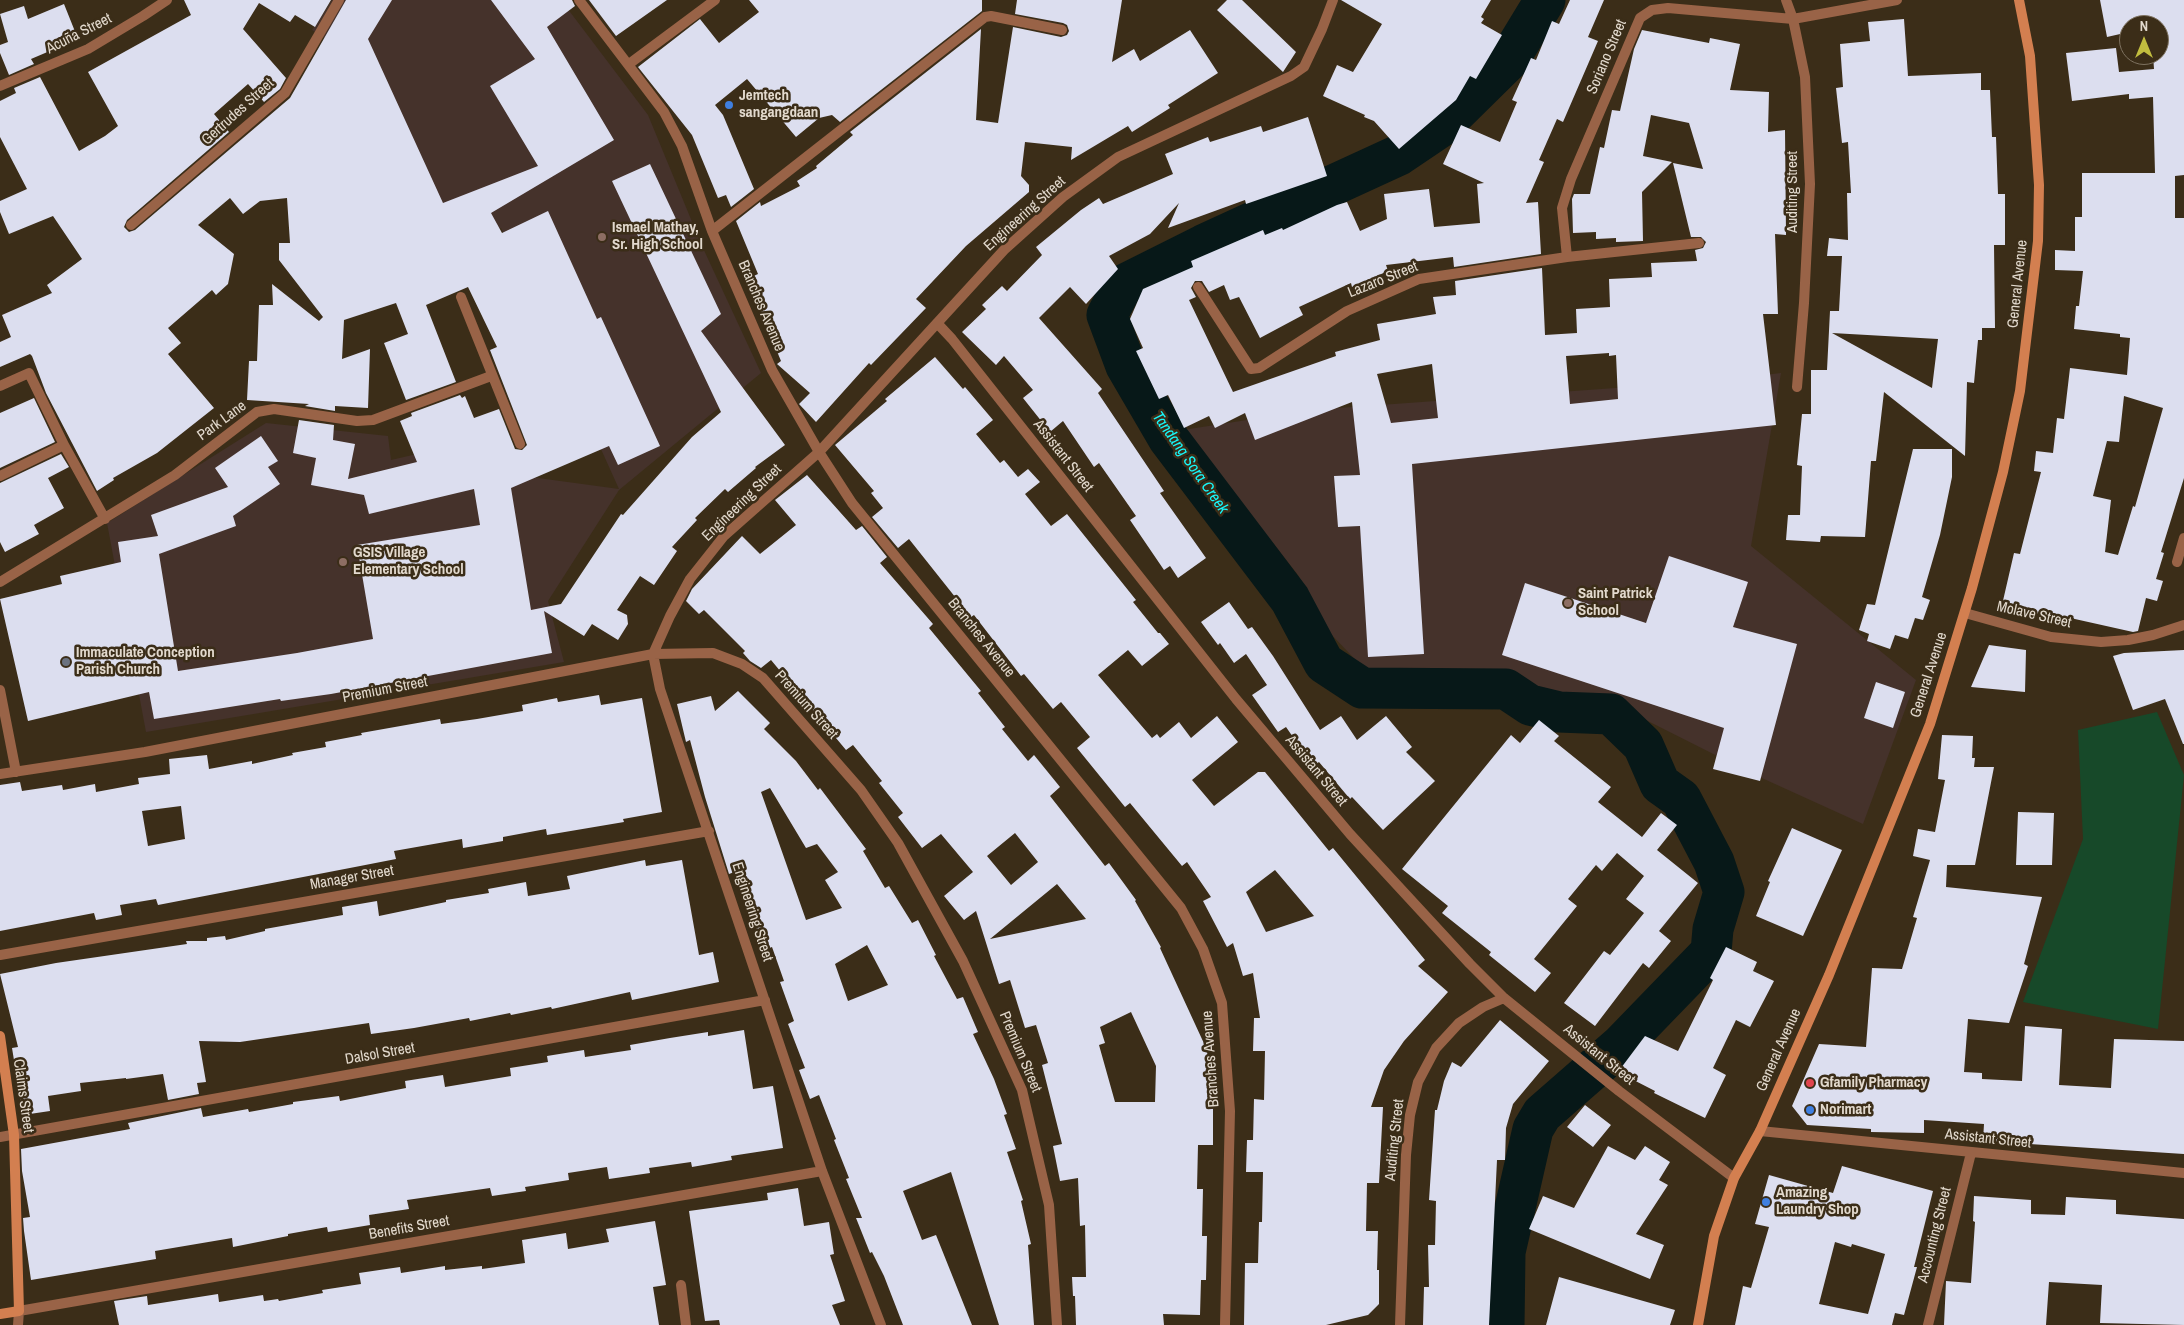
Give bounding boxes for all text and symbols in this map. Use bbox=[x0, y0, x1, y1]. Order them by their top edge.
street label: Acuña Street bbox=[43, 10, 115, 58]
north arrow bbox=[2119, 15, 2169, 65]
street label: Soriano Street bbox=[1583, 17, 1631, 97]
text: N bbox=[2140, 17, 2148, 35]
street label: Gertrudes Street bbox=[198, 75, 278, 149]
place label: Jemtech sangangdaan bbox=[739, 87, 818, 122]
marker: Jemtech sangangdaan bbox=[723, 99, 735, 111]
street label: Auditing Street bbox=[1784, 151, 1802, 233]
street label: Engineering Street bbox=[981, 173, 1069, 255]
place label: Ismael Mathay, Sr. High School bbox=[612, 219, 703, 254]
marker: Ismael Mathay, Sr. High School bbox=[596, 231, 608, 243]
street label: General Avenue bbox=[2004, 239, 2032, 329]
street label: Branches Avenue bbox=[734, 258, 788, 354]
street label: Lazaro Street bbox=[1345, 258, 1421, 302]
street label: Park Lane bbox=[194, 397, 250, 445]
water label: Tandang Sora Creek bbox=[1148, 408, 1232, 518]
street label: Assistant Street bbox=[1029, 416, 1097, 496]
street label: Engineering Street bbox=[699, 461, 785, 545]
place label: GSIS Village Elementary School bbox=[353, 544, 464, 579]
marker: GSIS Village Elementary School bbox=[337, 556, 349, 568]
place label: Saint Patrick School bbox=[1578, 585, 1653, 620]
street label: Branches Avenue bbox=[944, 595, 1018, 681]
marker: Saint Patrick School bbox=[1562, 597, 1574, 609]
street label: Molave Street bbox=[1995, 598, 2073, 632]
street label: General Avenue bbox=[1907, 630, 1951, 720]
place label: Immaculate Conception Parish Church bbox=[76, 644, 215, 679]
marker: Immaculate Conception Parish Church bbox=[60, 656, 72, 668]
street label: Premium Street bbox=[770, 667, 842, 743]
street label: Premium Street bbox=[341, 673, 429, 707]
street label: Assistant Street bbox=[1281, 732, 1351, 810]
street label: Engineering Street bbox=[727, 860, 777, 964]
street label: Manager Street bbox=[309, 862, 395, 894]
street label: General Avenue bbox=[1753, 1006, 1805, 1094]
street label: Premium Street bbox=[995, 1009, 1045, 1095]
street label: Branches Avenue bbox=[1199, 1010, 1223, 1108]
street label: Assistant Street bbox=[1560, 1021, 1638, 1089]
street label: Dalsol Street bbox=[344, 1039, 416, 1069]
street label: Claims Street bbox=[9, 1058, 37, 1134]
place label: Gfamily Pharmacy bbox=[1820, 1074, 1927, 1092]
marker: Gfamily Pharmacy bbox=[1804, 1077, 1816, 1089]
street label: Auditing Street bbox=[1382, 1098, 1408, 1182]
place label: Norimart bbox=[1820, 1101, 1871, 1119]
marker: Norimart bbox=[1804, 1104, 1816, 1116]
street label: Assistant Street bbox=[1944, 1126, 2032, 1152]
place label: Amazing Laundry Shop bbox=[1776, 1184, 1859, 1219]
street label: Accounting Street bbox=[1914, 1185, 1956, 1285]
marker: Amazing Laundry Shop bbox=[1760, 1196, 1772, 1208]
street label: Benefits Street bbox=[367, 1212, 451, 1244]

